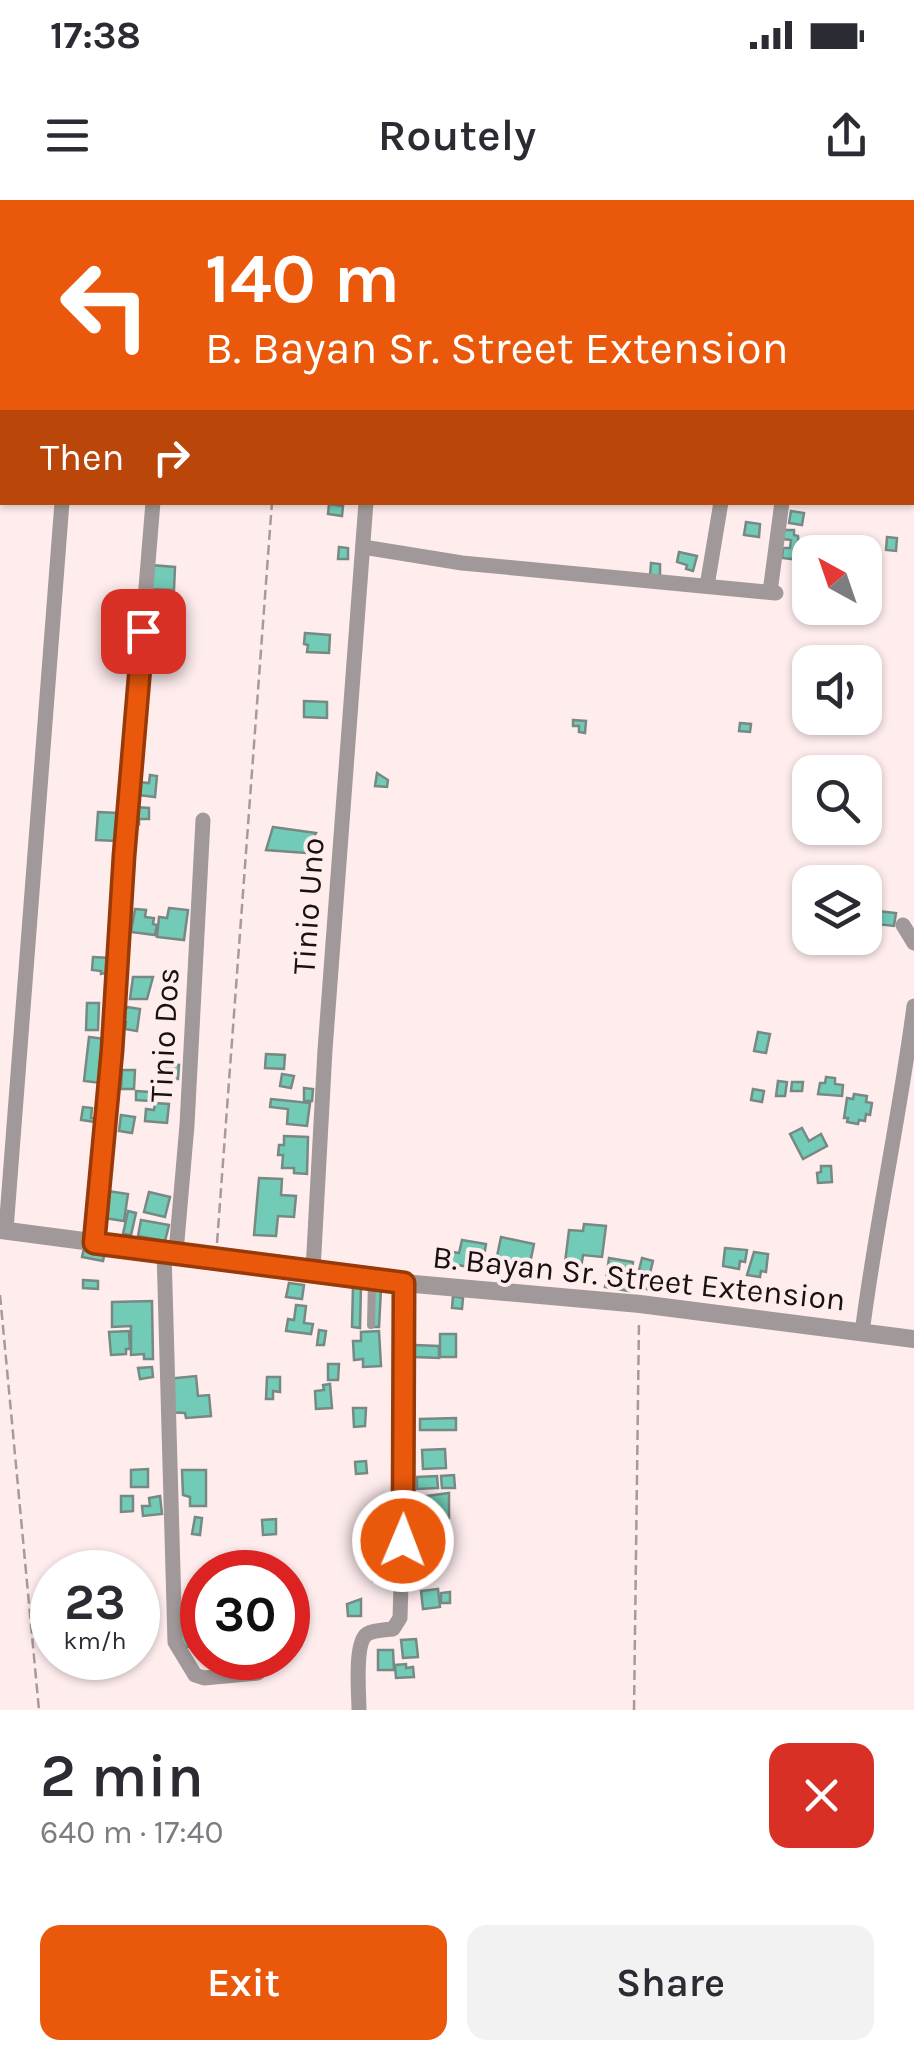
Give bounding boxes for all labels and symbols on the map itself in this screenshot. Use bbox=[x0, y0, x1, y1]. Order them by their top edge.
north arrow bbox=[792, 535, 882, 625]
pin bbox=[101, 589, 186, 674]
street label: Tinio Uno bbox=[285, 836, 332, 976]
street label: Tinio Dos bbox=[142, 967, 187, 1103]
street label: B. Bayan Sr. Street Extension bbox=[431, 1238, 847, 1319]
position arrow bbox=[351, 1489, 455, 1593]
speed limit sign: 30 bbox=[180, 1550, 310, 1680]

